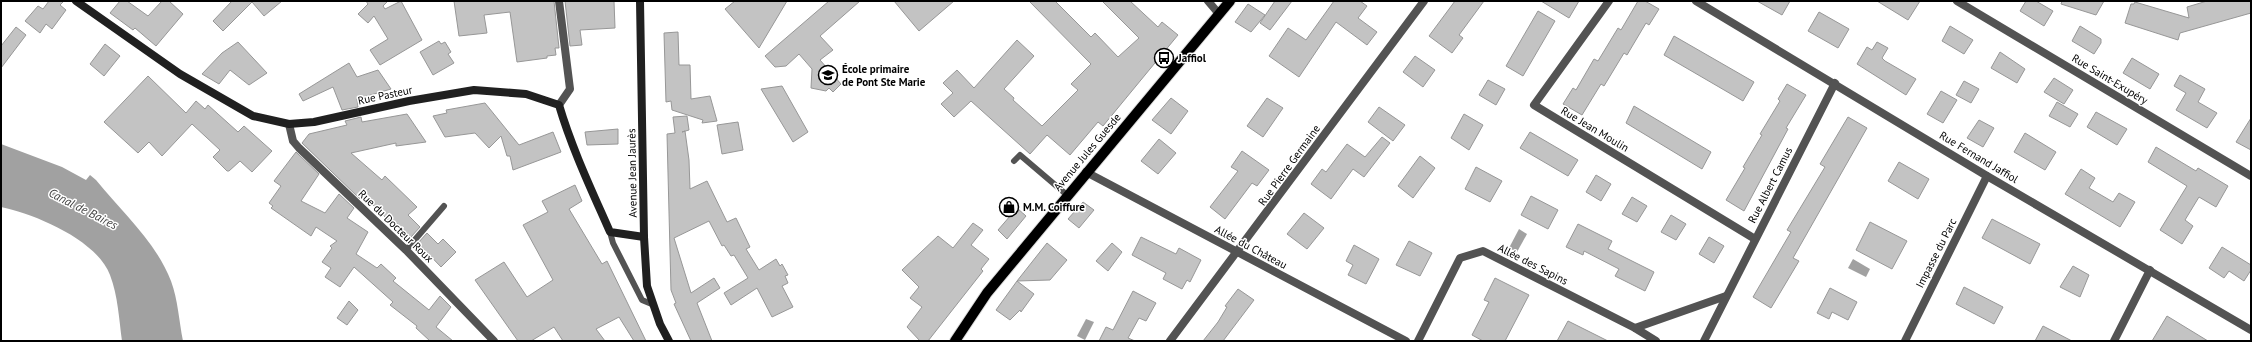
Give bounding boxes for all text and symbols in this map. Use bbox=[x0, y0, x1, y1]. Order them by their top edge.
bus stop icon: Jaffiol bbox=[1153, 47, 1175, 69]
place label: Jaffiol bbox=[1177, 51, 1207, 65]
street label: Rue Saint-Exupéry bbox=[2069, 51, 2151, 108]
place label: École primaire de Pont Ste Marie bbox=[842, 62, 926, 89]
school or university icon: École primaire de Pont Ste Marie bbox=[817, 64, 839, 86]
street label: Rue Pasteur bbox=[356, 82, 414, 108]
street label: Rue Jean Moulin bbox=[1558, 103, 1632, 155]
street label: Avenue Jules Guesde bbox=[1050, 110, 1124, 194]
street label: Rue Pierre Germaine bbox=[1255, 121, 1323, 208]
street label: Avenue Jean Jaurès bbox=[624, 128, 640, 218]
street label: Rue Fernand Jaffiol bbox=[1937, 128, 2022, 186]
street label: Rue Albert Camus bbox=[1745, 144, 1795, 225]
water label: Canal de Baires bbox=[46, 185, 120, 232]
street label: Rue du Docteur Roux bbox=[356, 187, 437, 266]
shop icon: M.M. Coiffure bbox=[998, 196, 1020, 218]
place label: M.M. Coiffure bbox=[1023, 200, 1085, 214]
street label: Impasse du Parc bbox=[1913, 216, 1960, 290]
street label: Allée du Château bbox=[1212, 222, 1290, 272]
street label: Allée des Sapins bbox=[1496, 240, 1571, 288]

